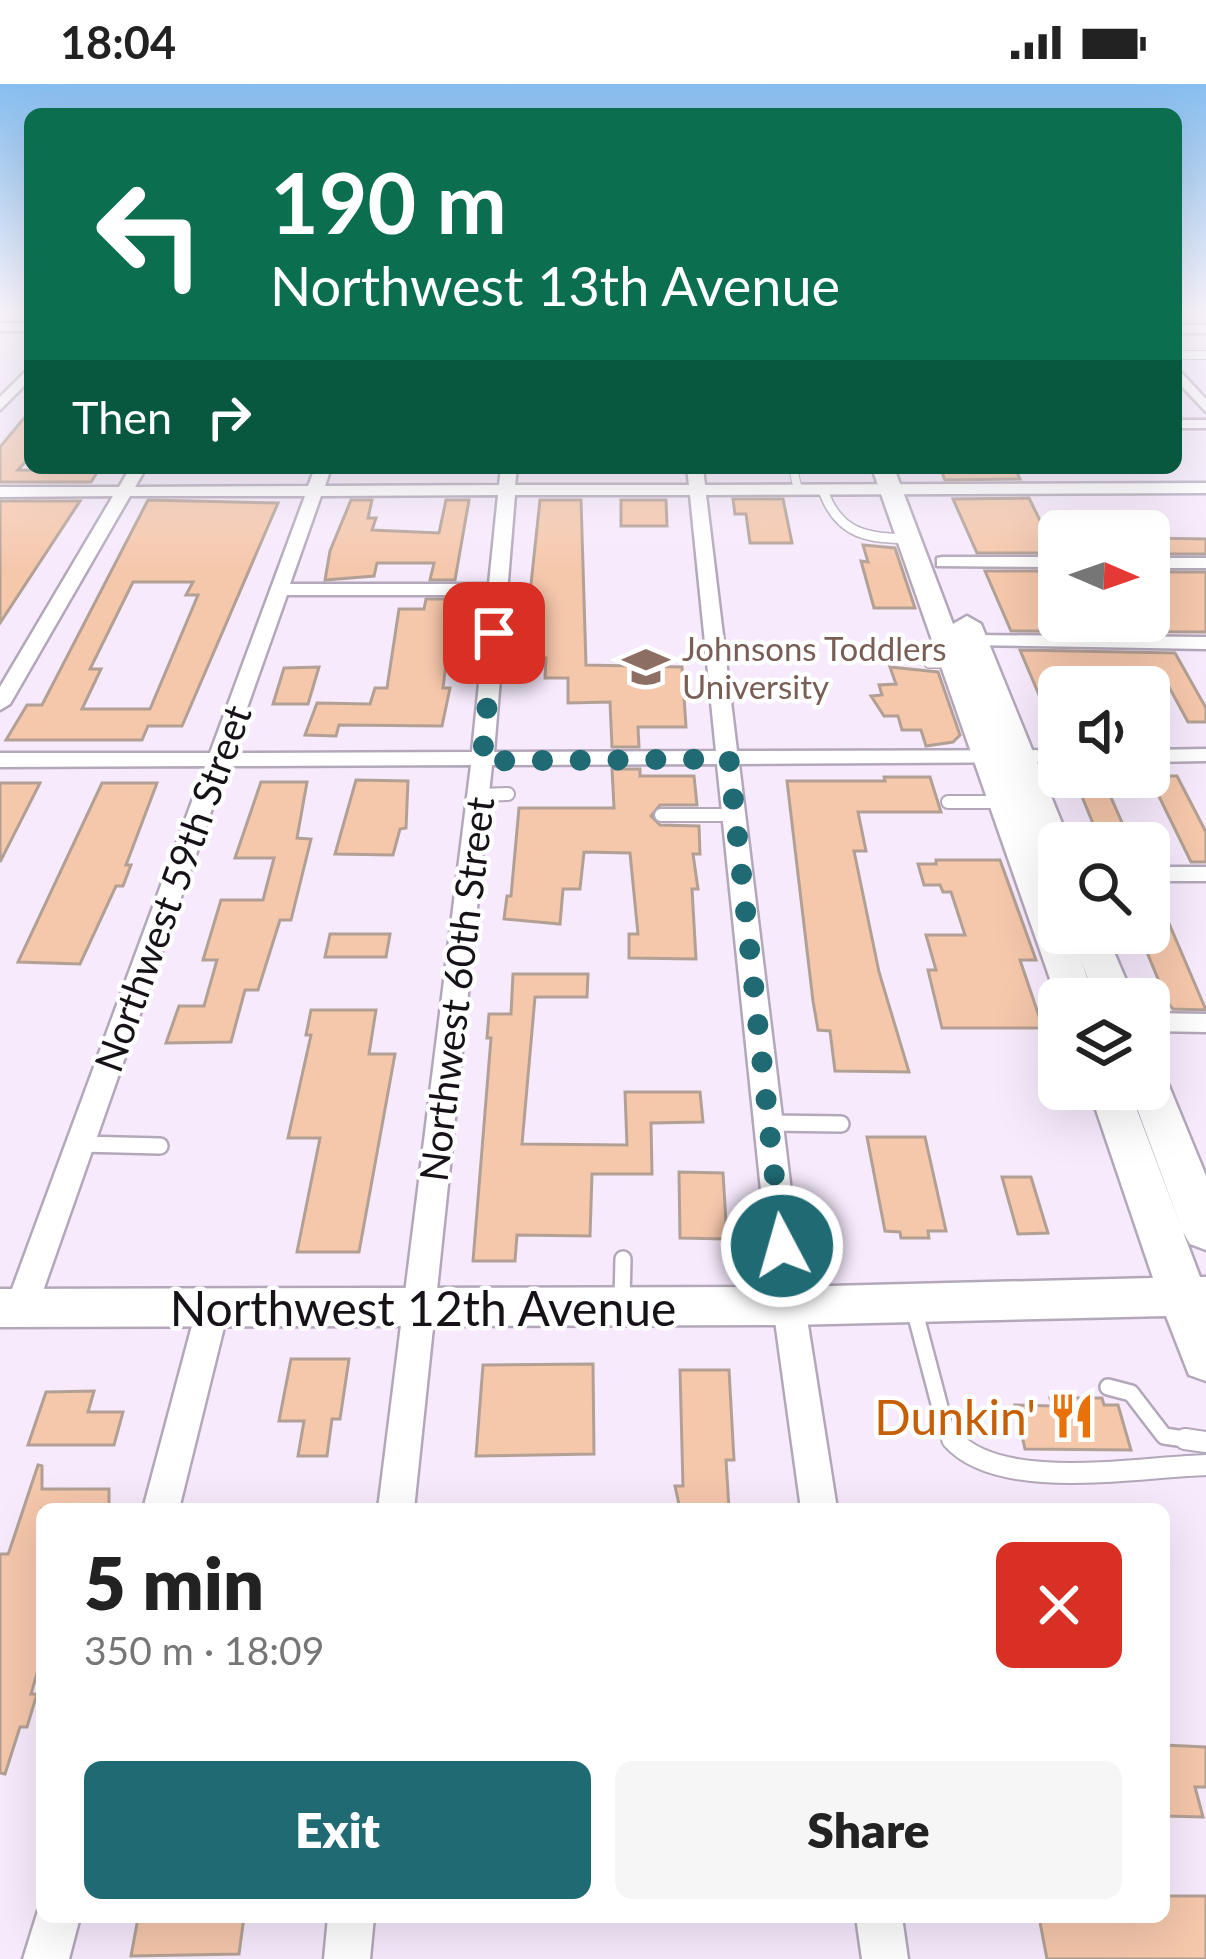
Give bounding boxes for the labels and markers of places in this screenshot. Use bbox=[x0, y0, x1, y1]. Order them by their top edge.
pin bbox=[443, 582, 545, 684]
place label: Johnsons Toddlers University bbox=[682, 628, 947, 706]
school or university icon: Johnsons Toddlers University bbox=[621, 642, 671, 692]
place label: Dunkin' bbox=[874, 1388, 1036, 1445]
restaurant icon: Dunkin' bbox=[1047, 1391, 1097, 1441]

